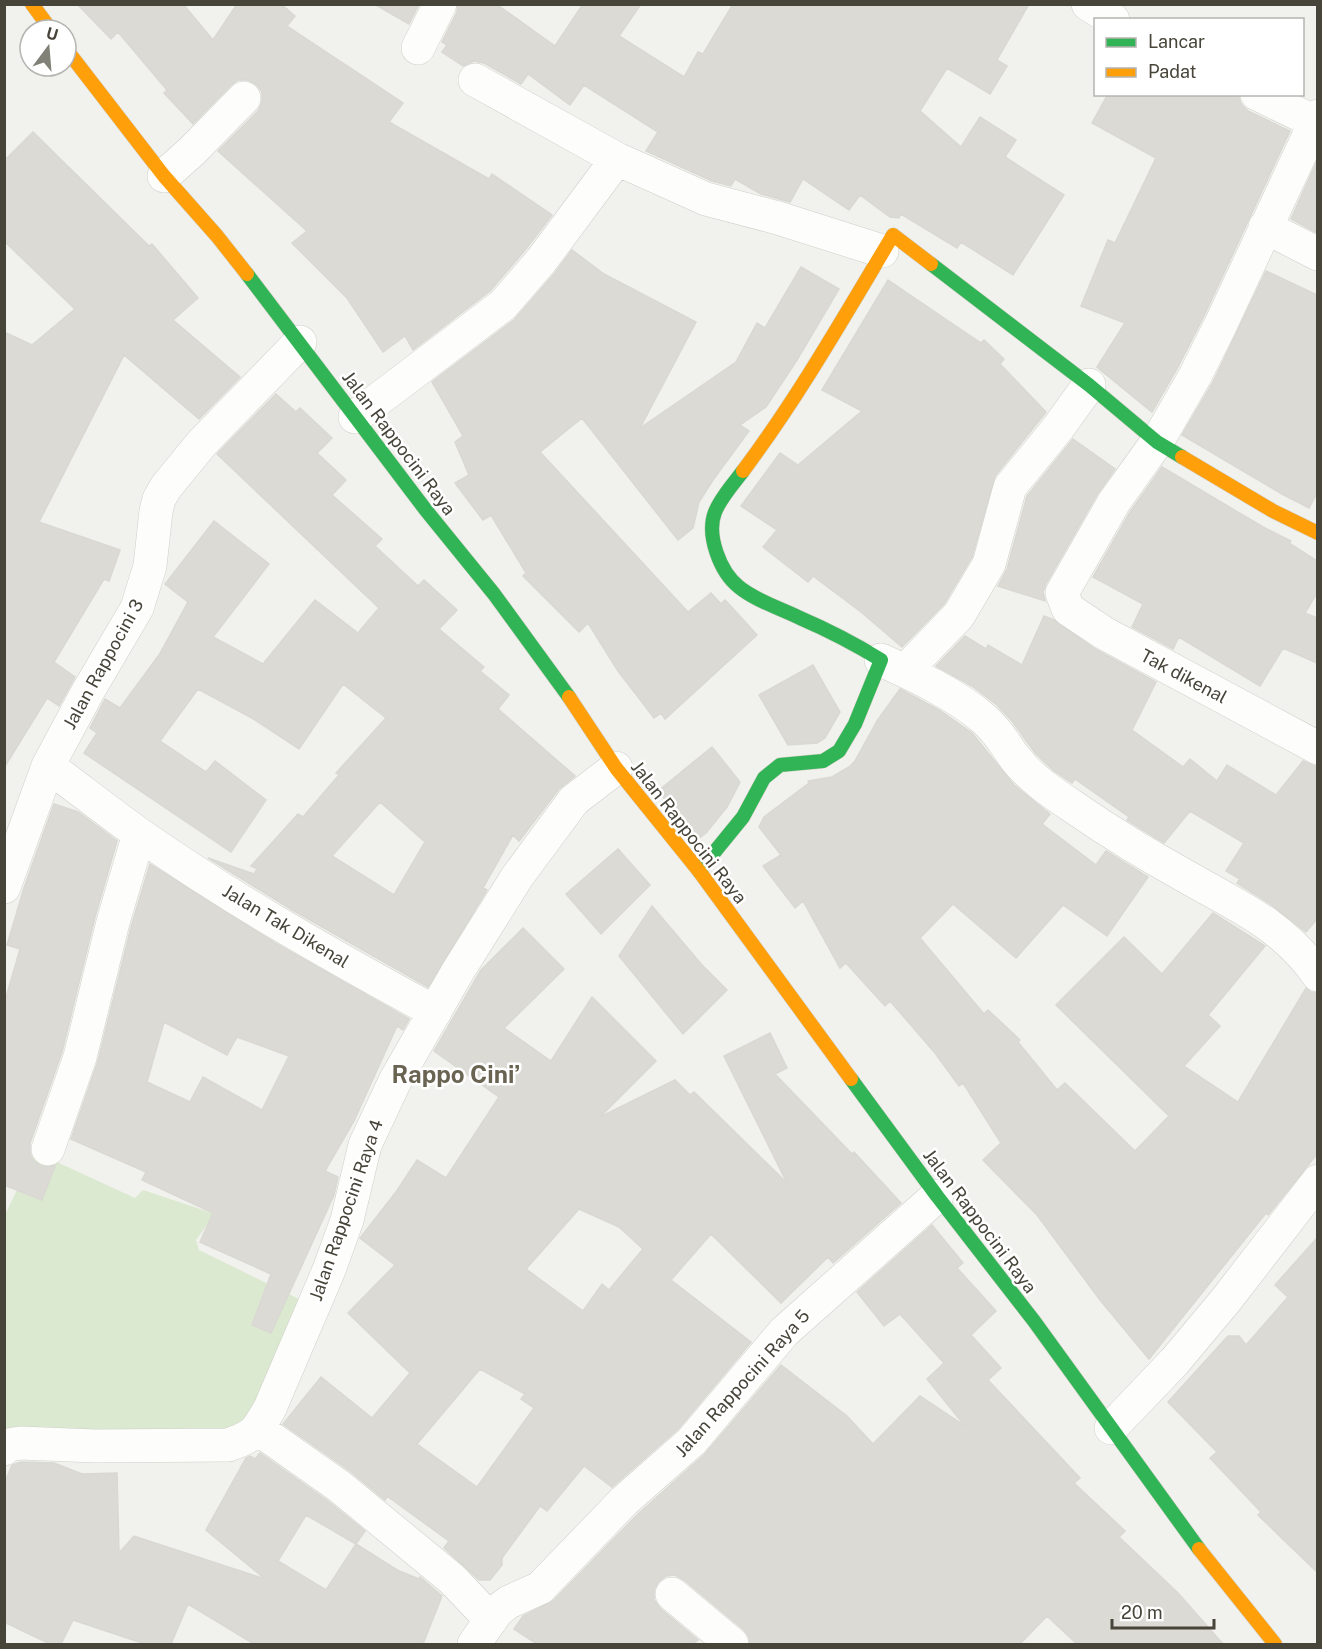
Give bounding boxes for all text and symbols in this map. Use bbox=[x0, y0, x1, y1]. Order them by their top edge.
north arrow bbox=[18, 18, 78, 78]
legend bbox=[1094, 18, 1304, 96]
text: U bbox=[44, 23, 60, 45]
text: Lancar bbox=[1148, 31, 1205, 52]
text: Padat bbox=[1148, 61, 1197, 82]
street label: Jalan Rappocini Raya bbox=[338, 367, 460, 519]
street label: Jalan Rappocini 3 bbox=[59, 595, 147, 733]
street label: Tak dikenal bbox=[1137, 644, 1231, 708]
street label: Jalan Rappocini Raya bbox=[627, 757, 751, 907]
street label: Jalan Tak Dikenal bbox=[219, 880, 353, 972]
district label: Rappo Ciniʼ bbox=[392, 1060, 520, 1088]
street label: Jalan Rappocini Raya 4 bbox=[305, 1116, 387, 1304]
street label: Jalan Rappocini Raya bbox=[919, 1145, 1041, 1297]
street label: Jalan Rappocini Raya 5 bbox=[670, 1305, 814, 1461]
scale bar bbox=[1112, 1592, 1214, 1630]
text: 20 m bbox=[1121, 1602, 1163, 1623]

